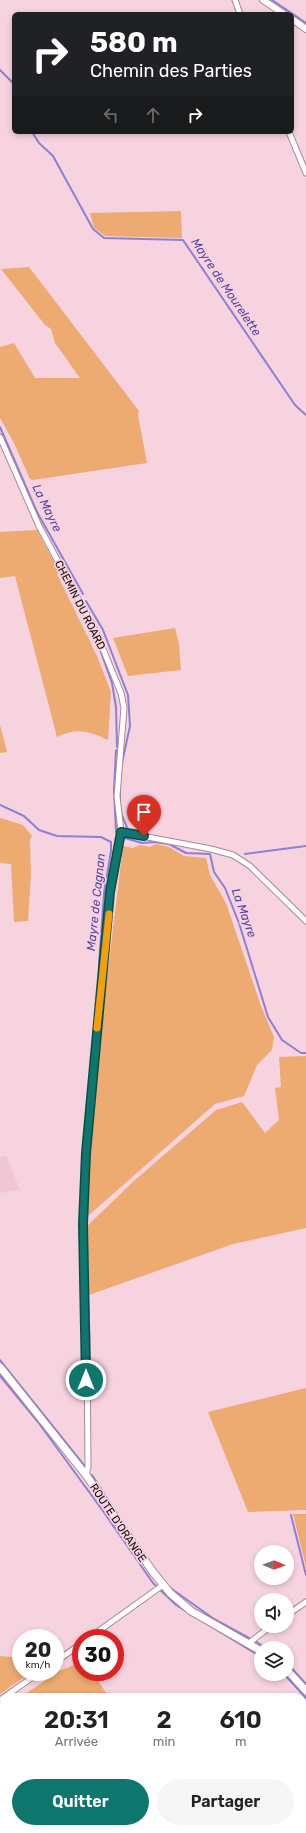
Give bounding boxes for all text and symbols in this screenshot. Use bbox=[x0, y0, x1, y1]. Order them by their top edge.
text: 580 m bbox=[90, 26, 178, 59]
icon: right bbox=[24, 28, 76, 80]
text: Chemin des Parties bbox=[90, 60, 252, 82]
icon: left bbox=[100, 104, 122, 126]
icon: ahead bbox=[142, 104, 164, 126]
icon: right bbox=[184, 104, 206, 126]
water label: Mayre de Mourelette bbox=[188, 236, 264, 339]
water label: La Mayre bbox=[29, 482, 65, 534]
street label: CHEMIN DU ROARD bbox=[52, 558, 108, 652]
pin bbox=[127, 795, 161, 836]
icon: arrive bbox=[133, 801, 155, 823]
water label: Mayre de Cagnan bbox=[84, 853, 108, 951]
water label: La Mayre bbox=[229, 887, 259, 940]
position arrow bbox=[65, 1359, 107, 1401]
street label: ROUTE D'ORANGE bbox=[87, 1481, 149, 1565]
north arrow bbox=[254, 1545, 294, 1585]
map controls bbox=[254, 1545, 294, 1681]
button: sound bbox=[254, 1593, 294, 1633]
speed limit sign: 30 bbox=[72, 1629, 124, 1681]
text: 20 bbox=[25, 1638, 51, 1662]
button: layers bbox=[254, 1641, 294, 1681]
text: km/h bbox=[26, 1659, 50, 1671]
text: 20:31 bbox=[44, 1706, 109, 1734]
text: 2 bbox=[157, 1706, 172, 1734]
text: 610 bbox=[220, 1706, 262, 1734]
text: Arrivée bbox=[55, 1734, 98, 1749]
text: min bbox=[153, 1734, 175, 1749]
text: m bbox=[235, 1734, 247, 1749]
button: Quitter bbox=[12, 1779, 149, 1825]
button: Partager bbox=[157, 1779, 294, 1825]

